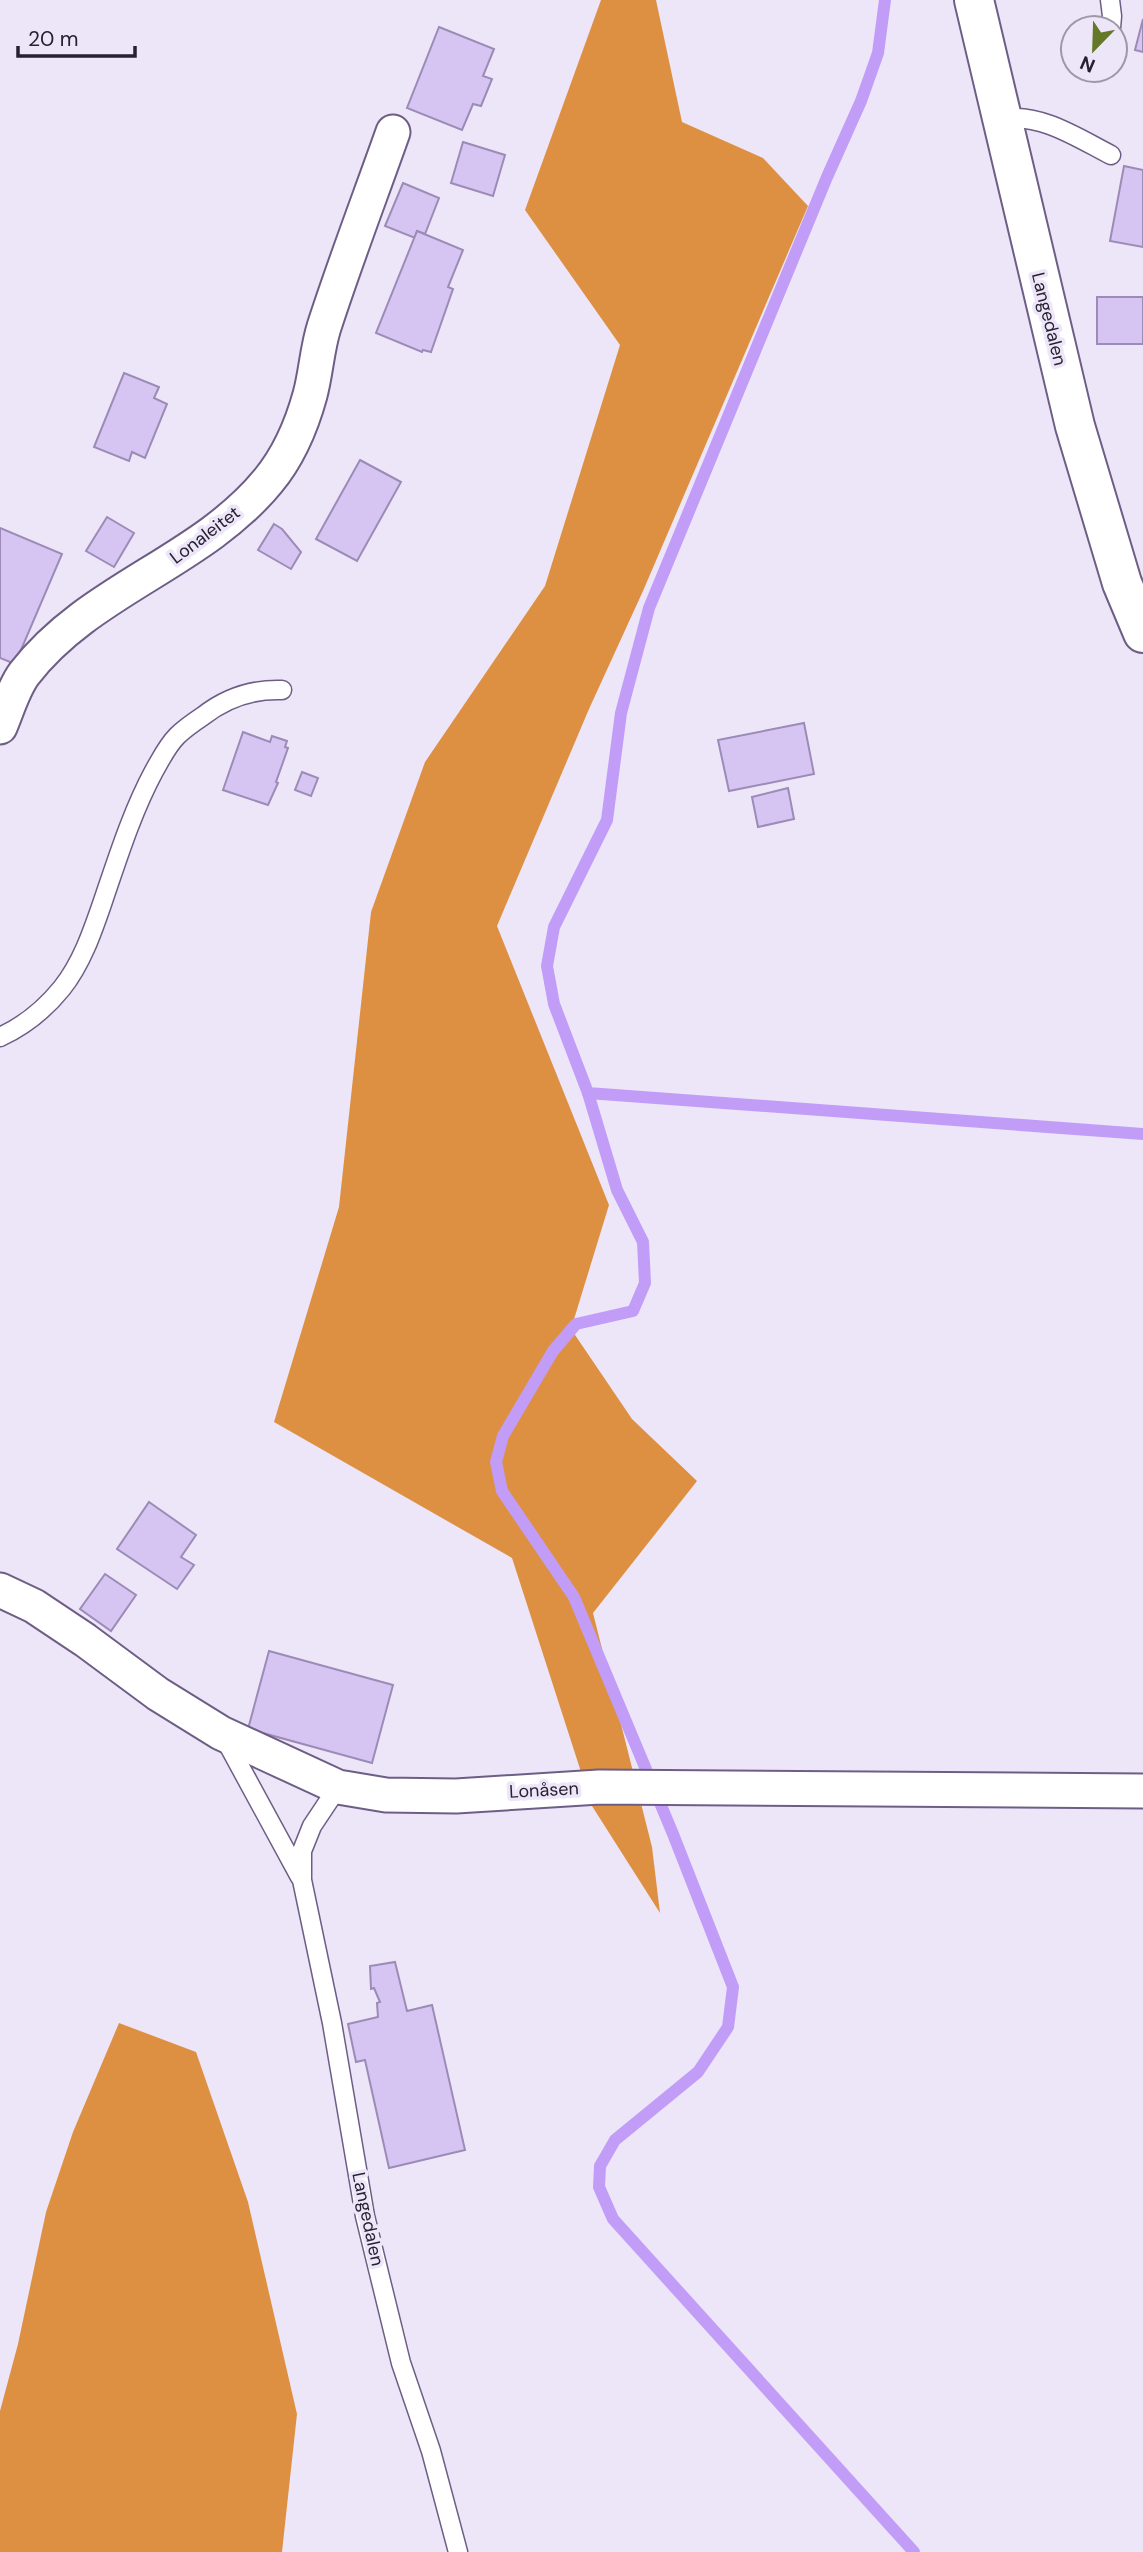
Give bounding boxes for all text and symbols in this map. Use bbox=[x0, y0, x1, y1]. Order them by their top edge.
scale bar bbox=[18, 14, 135, 58]
north arrow bbox=[1059, 14, 1129, 84]
text: 20 m bbox=[28, 25, 79, 53]
text: N bbox=[1076, 50, 1099, 78]
street label: Langedalen bbox=[1026, 270, 1072, 368]
street label: Lonaleitet bbox=[165, 501, 245, 569]
street label: Lonåsen bbox=[509, 1776, 579, 1804]
street label: Langedalen bbox=[346, 2170, 390, 2268]

